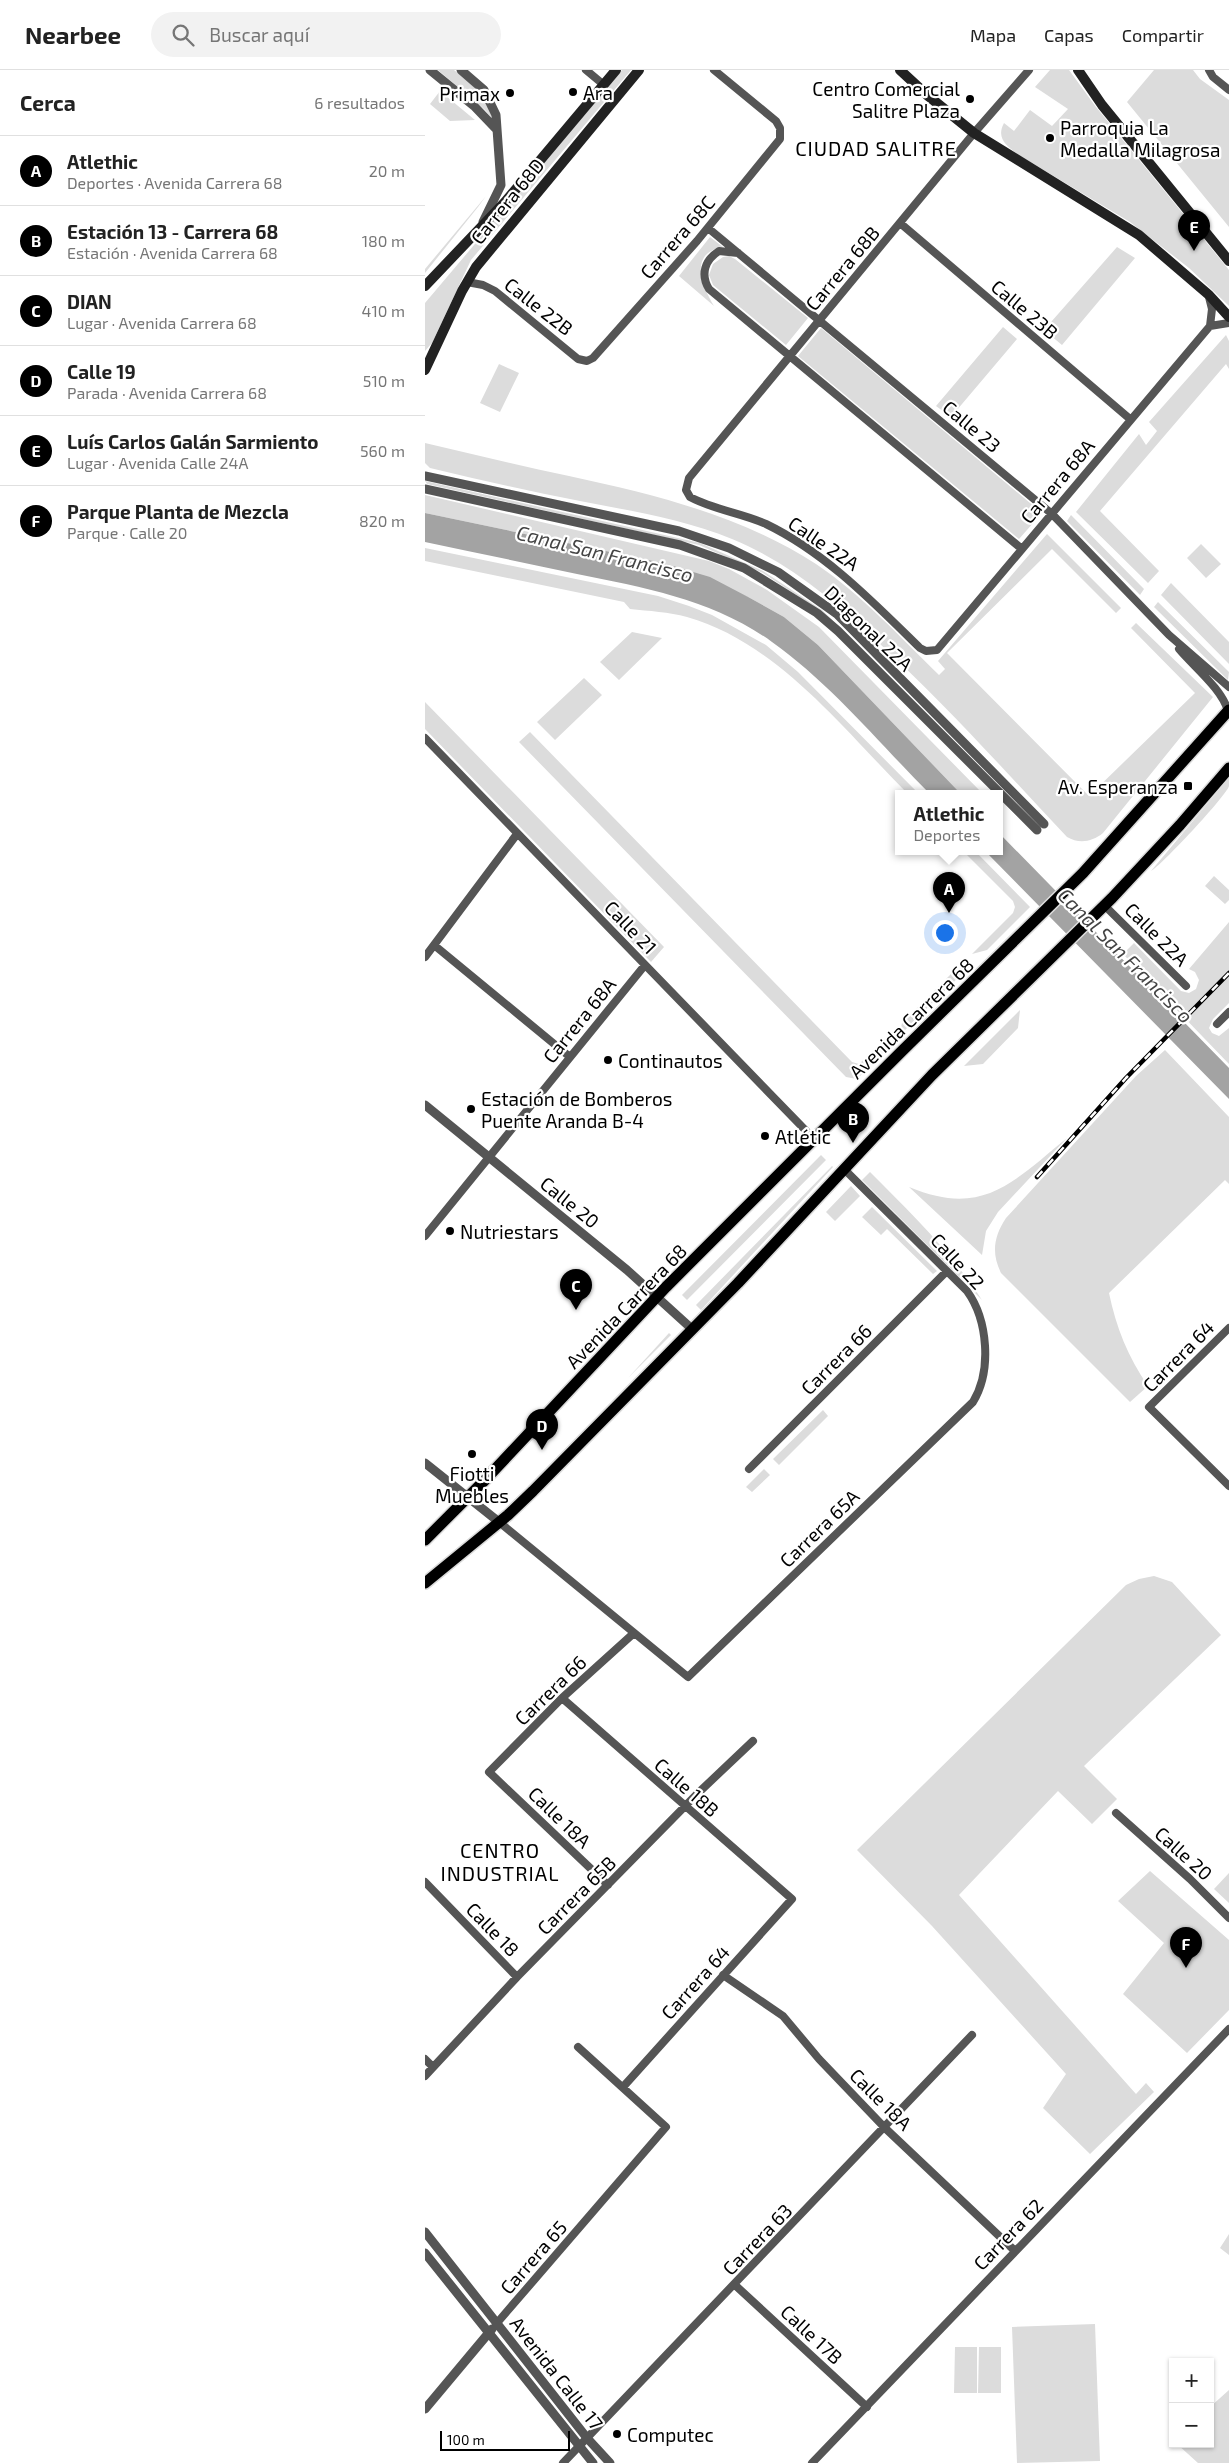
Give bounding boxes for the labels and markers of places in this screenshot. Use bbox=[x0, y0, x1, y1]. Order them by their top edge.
place label: Centro Comercial Salitre Plaza bbox=[812, 77, 960, 122]
place label: Ara bbox=[583, 81, 613, 104]
place label: Primax bbox=[439, 82, 500, 105]
marker: Ara bbox=[567, 86, 579, 98]
marker: Primax bbox=[504, 87, 516, 99]
marker: Centro Comercial Salitre Plaza bbox=[964, 93, 976, 105]
place label: Parroquia La Medalla Milagrosa bbox=[1060, 116, 1220, 161]
marker: Parroquia La Medalla Milagrosa bbox=[1044, 132, 1056, 144]
pin: E bbox=[1178, 210, 1210, 251]
place label: Av. Esperanza bbox=[1058, 775, 1178, 798]
marker: Av. Esperanza bbox=[1182, 780, 1194, 792]
pin: A bbox=[933, 872, 965, 913]
place label: Continautos bbox=[618, 1049, 723, 1072]
marker: Continautos bbox=[602, 1054, 614, 1066]
place label: Estación de Bomberos Puente Aranda B-4 bbox=[481, 1087, 672, 1132]
pin: B bbox=[837, 1102, 869, 1143]
marker: Estación de Bomberos Puente Aranda B-4 bbox=[465, 1103, 477, 1115]
place label: Atlétic bbox=[775, 1125, 831, 1148]
marker: Atlétic bbox=[759, 1130, 771, 1142]
place label: Nutriestars bbox=[460, 1220, 559, 1243]
marker: Nutriestars bbox=[444, 1225, 456, 1237]
pin: C bbox=[560, 1269, 592, 1310]
pin: D bbox=[526, 1409, 558, 1450]
marker: Fiotti Muebles bbox=[466, 1448, 478, 1460]
place label: Fiotti Muebles bbox=[435, 1462, 509, 1507]
pin: F bbox=[1170, 1927, 1202, 1968]
place label: Computec bbox=[627, 2423, 714, 2446]
marker: Computec bbox=[611, 2428, 623, 2440]

